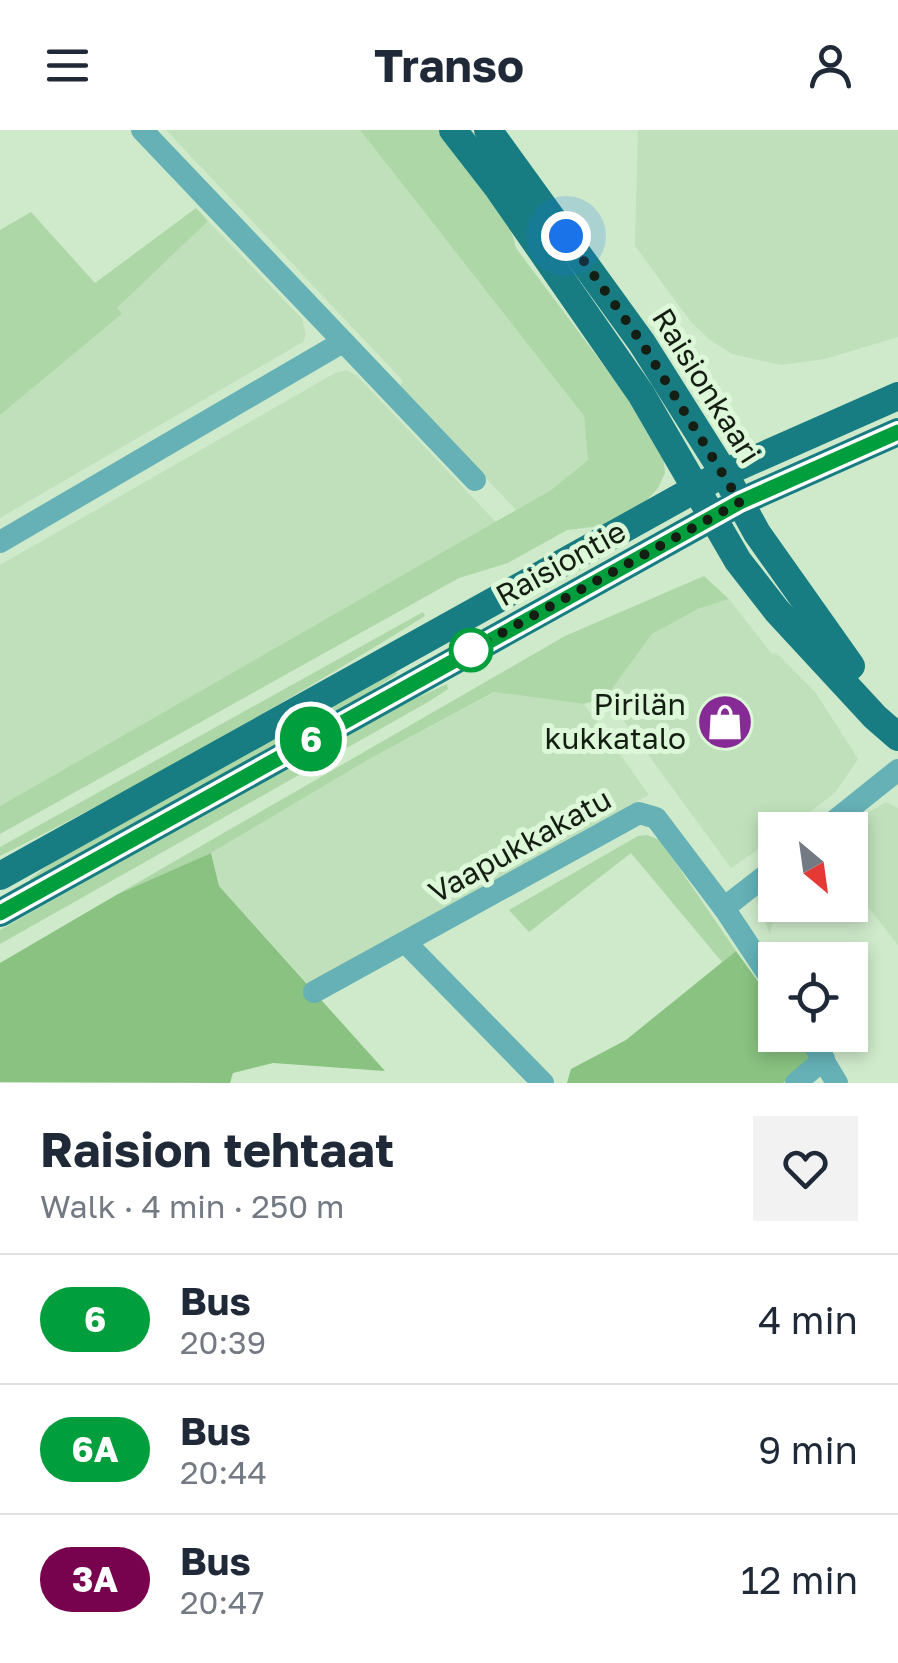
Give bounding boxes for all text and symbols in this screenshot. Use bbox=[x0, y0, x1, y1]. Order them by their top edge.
icon: menu bbox=[40, 38, 95, 93]
text: Transo bbox=[374, 38, 524, 92]
icon: person bbox=[803, 38, 858, 93]
your location bbox=[541, 211, 591, 261]
street label: Raisionkaari bbox=[645, 301, 769, 470]
street label: Raisiontie bbox=[489, 513, 632, 613]
unlabelled marker bbox=[450, 629, 492, 671]
place label: Pirilän kukkatalo bbox=[544, 686, 686, 756]
shop icon: Pirilän kukkatalo bbox=[695, 692, 755, 752]
line badge: 6 bbox=[278, 706, 344, 772]
text: 6 bbox=[300, 718, 322, 760]
street label: Vaapukkakatu bbox=[422, 780, 617, 910]
north arrow bbox=[758, 812, 868, 922]
map controls bbox=[758, 812, 868, 1052]
button: locate bbox=[758, 942, 868, 1052]
button: heart bbox=[753, 1116, 858, 1221]
text: Raision tehtaat bbox=[40, 1120, 394, 1178]
text: Walk · 4 min · 250 m bbox=[40, 1187, 344, 1225]
text: Bus bbox=[180, 1278, 251, 1323]
text: 4 min bbox=[758, 1297, 858, 1342]
text: 6 bbox=[84, 1298, 106, 1340]
text: 20:39 bbox=[180, 1323, 266, 1361]
text: Bus bbox=[180, 1408, 251, 1453]
text: 9 min bbox=[758, 1427, 858, 1472]
text: 6A bbox=[71, 1428, 119, 1470]
text: 20:44 bbox=[180, 1453, 267, 1491]
text: Bus bbox=[180, 1538, 251, 1583]
text: 12 min bbox=[741, 1557, 858, 1602]
text: 3A bbox=[72, 1558, 118, 1600]
text: 20:47 bbox=[180, 1583, 264, 1621]

